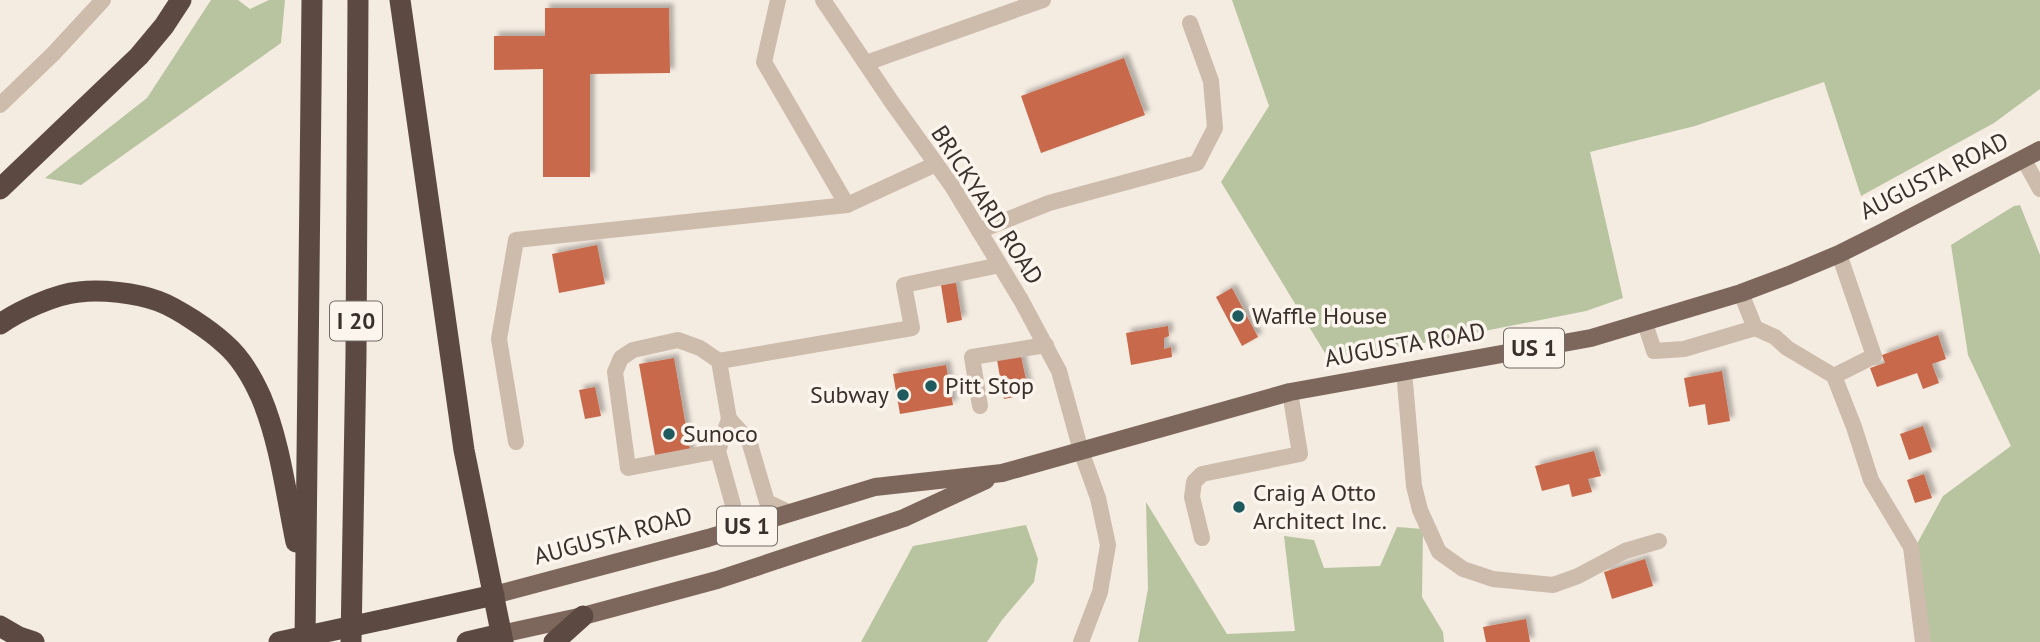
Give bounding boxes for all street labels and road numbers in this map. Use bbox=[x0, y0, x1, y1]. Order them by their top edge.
street label: BRICKYARD ROAD bbox=[924, 119, 1051, 290]
street label: AUGUSTA ROAD bbox=[1854, 125, 2013, 226]
road number: I 20 bbox=[330, 302, 382, 340]
street label: AUGUSTA ROAD bbox=[1322, 315, 1488, 374]
road number: US 1 bbox=[1504, 328, 1564, 368]
street label: AUGUSTA ROAD bbox=[530, 499, 695, 572]
road number: US 1 bbox=[717, 506, 777, 546]

